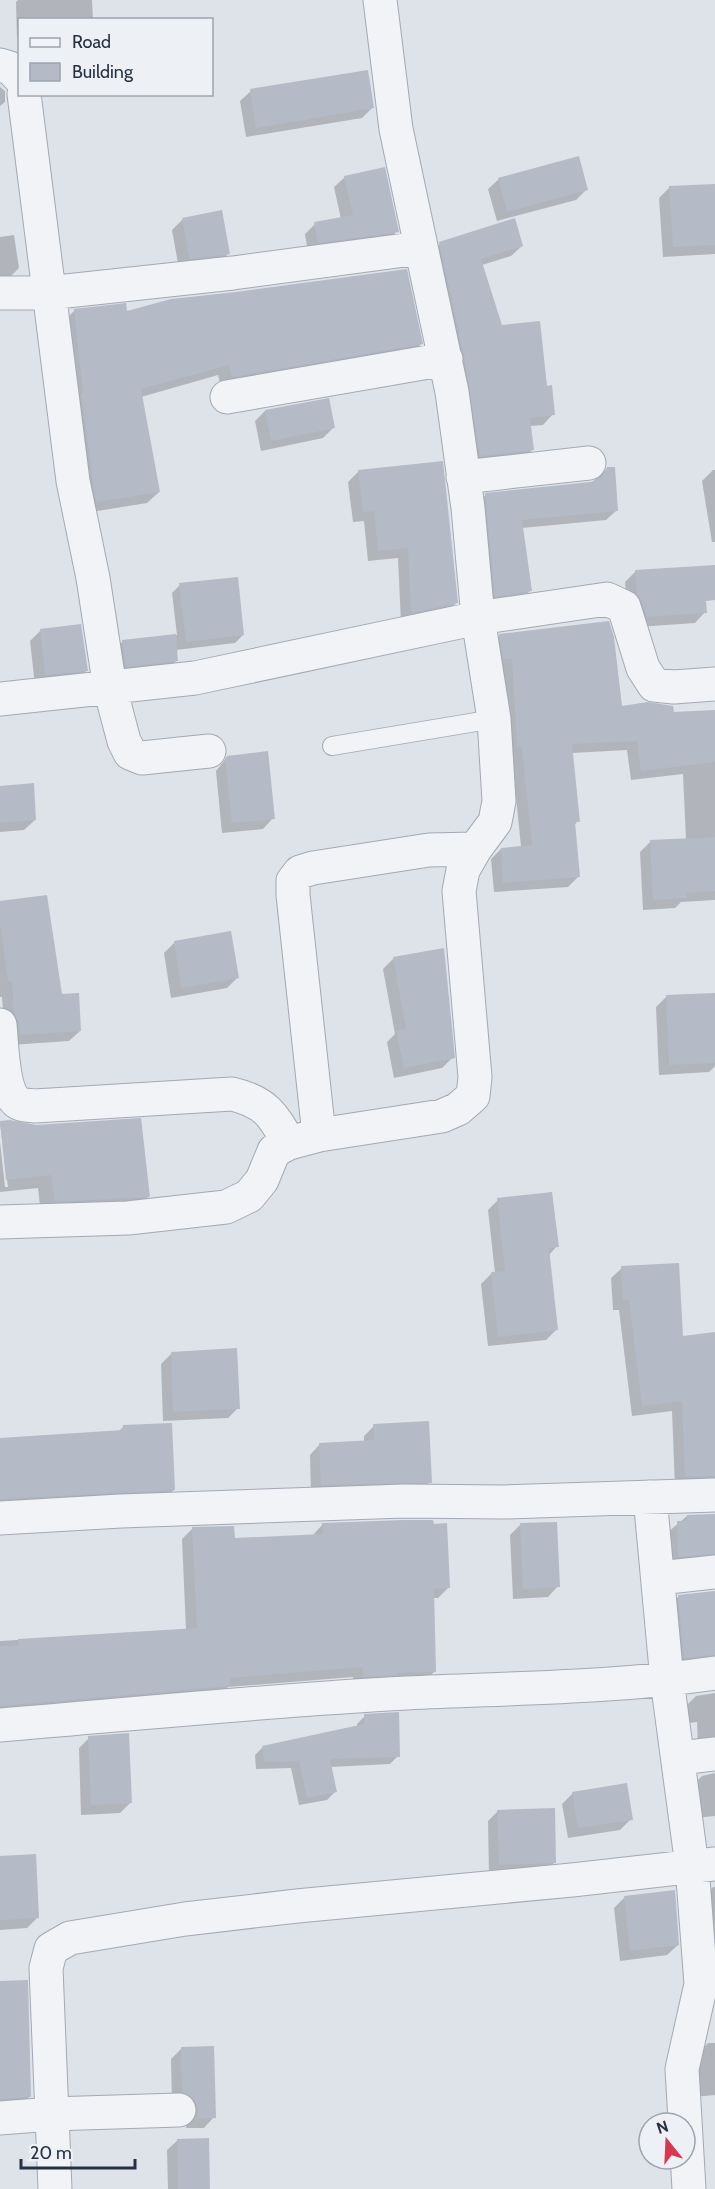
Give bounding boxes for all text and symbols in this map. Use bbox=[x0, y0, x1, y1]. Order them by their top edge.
legend bbox=[18, 18, 213, 96]
text: Road bbox=[72, 31, 111, 53]
text: Building bbox=[72, 61, 134, 83]
north arrow bbox=[637, 2111, 697, 2171]
text: N bbox=[654, 2116, 671, 2138]
scale bar bbox=[21, 2132, 135, 2170]
text: 20 m bbox=[30, 2142, 72, 2164]

